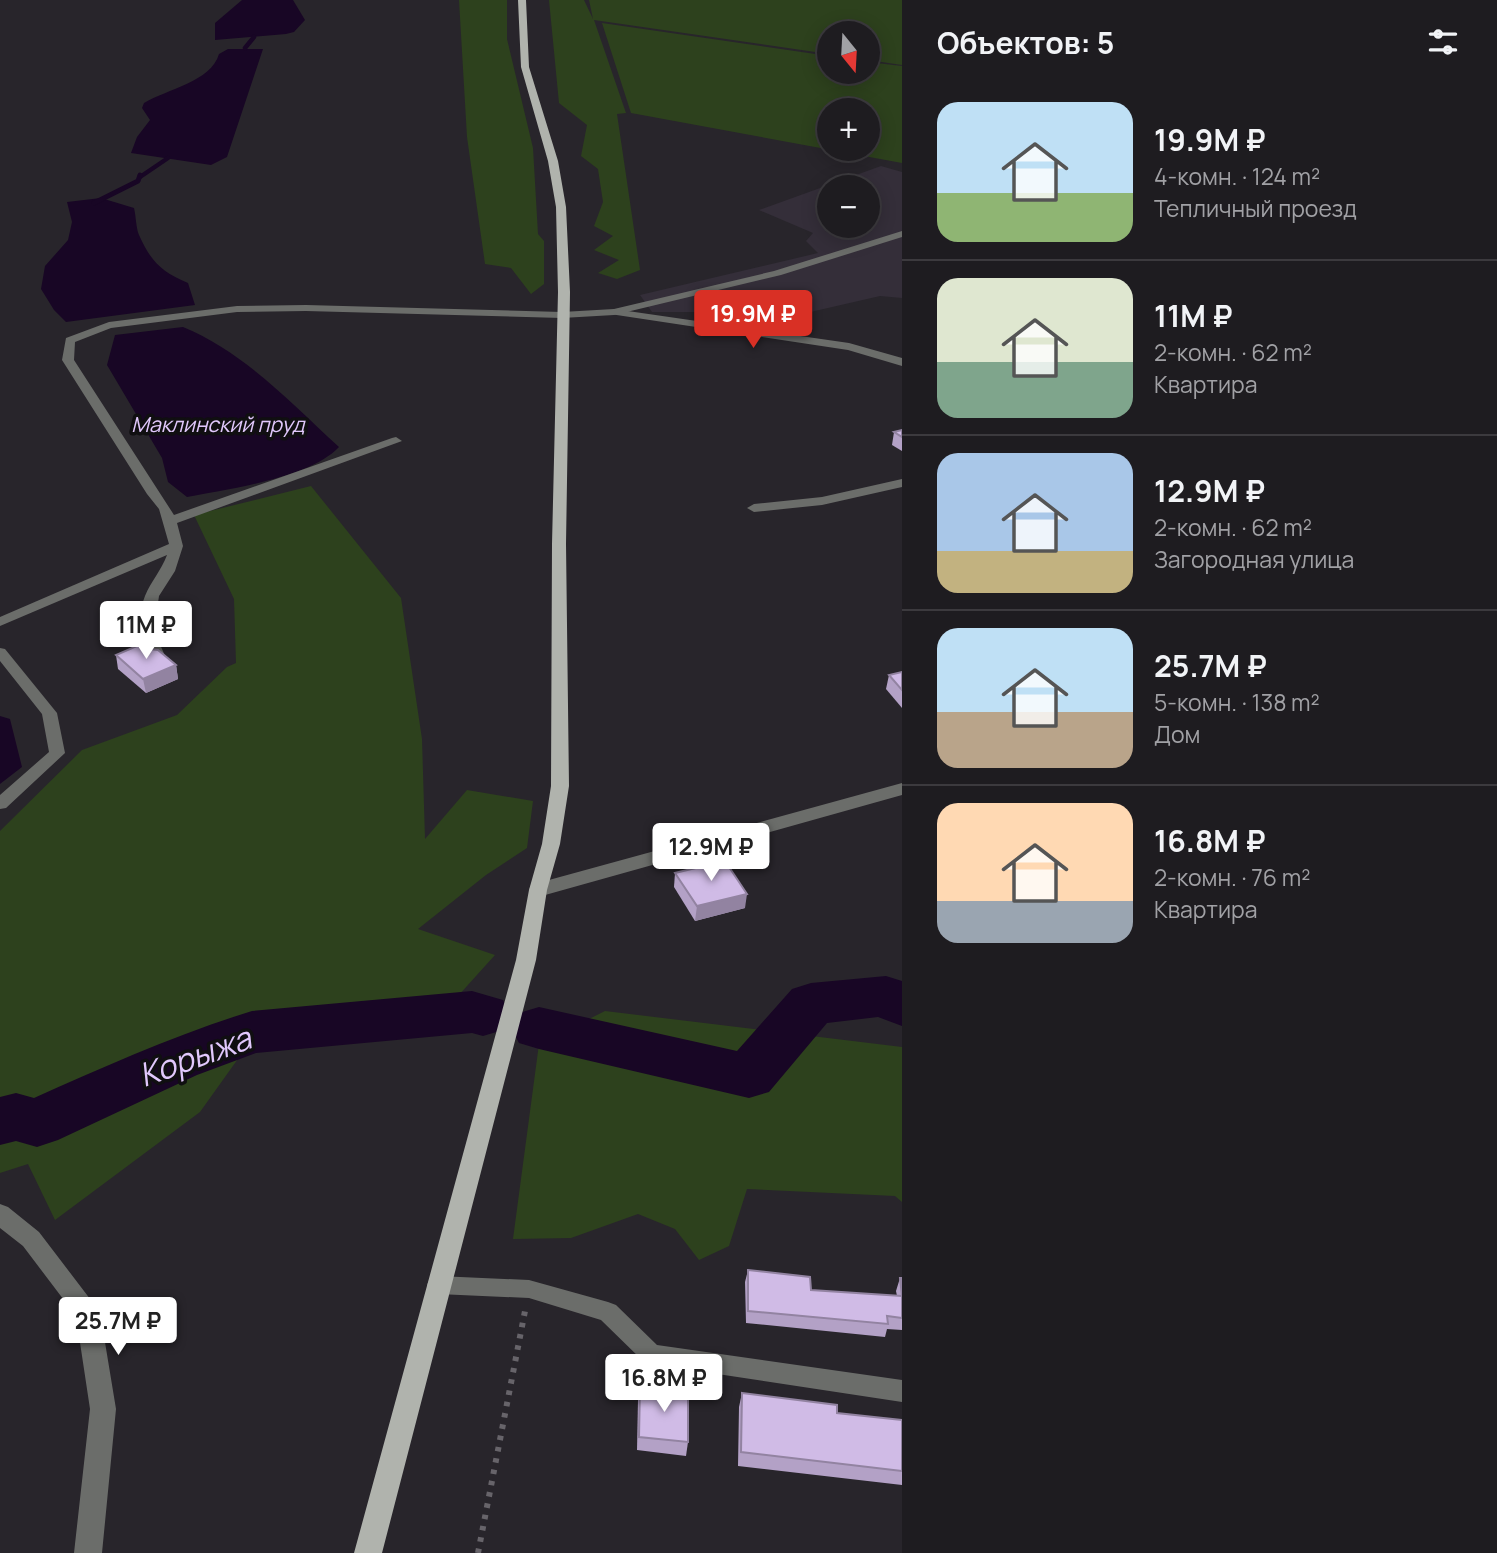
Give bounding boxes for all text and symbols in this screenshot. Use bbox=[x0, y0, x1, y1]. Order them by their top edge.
north arrow bbox=[817, 21, 880, 84]
map controls bbox=[817, 21, 880, 238]
text: Объектов: 5 bbox=[937, 22, 1114, 63]
icon: filters bbox=[1424, 23, 1462, 61]
button: + bbox=[817, 98, 880, 161]
text: 19.9M ₽ bbox=[1154, 119, 1266, 160]
icon: home bbox=[993, 130, 1077, 214]
text: 4-комн. · 124 m² bbox=[1154, 160, 1320, 192]
button: − bbox=[817, 175, 880, 238]
text: Тепличный проезд bbox=[1154, 192, 1357, 224]
pin: 19.9M ₽ bbox=[688, 290, 818, 350]
text: 11M ₽ bbox=[1154, 295, 1232, 336]
text: 19.9M ₽ bbox=[710, 297, 796, 329]
icon: home bbox=[993, 306, 1077, 390]
text: 2-комн. · 62 m² bbox=[1154, 336, 1312, 368]
text: Квартира bbox=[1154, 368, 1258, 400]
water label: Маклинский пруд bbox=[131, 410, 306, 438]
text: 12.9M ₽ bbox=[1154, 470, 1265, 511]
icon: home bbox=[993, 481, 1077, 565]
text: 2-комн. · 62 m² bbox=[1154, 511, 1312, 543]
text: Загородная улица bbox=[1154, 543, 1354, 575]
pin: 11M ₽ bbox=[97, 602, 195, 661]
text: 11M ₽ bbox=[116, 608, 176, 640]
text: 25.7M ₽ bbox=[1154, 645, 1267, 686]
icon: home bbox=[993, 656, 1077, 740]
text: 5-комн. · 138 m² bbox=[1154, 686, 1320, 718]
text: Дом bbox=[1154, 718, 1200, 750]
text: 16.8M ₽ bbox=[1154, 820, 1265, 861]
pin: 12.9M ₽ bbox=[646, 824, 776, 883]
text: 12.9M ₽ bbox=[668, 830, 754, 862]
icon: home bbox=[993, 831, 1077, 915]
text: 2-комн. · 76 m² bbox=[1154, 861, 1310, 893]
text: Квартира bbox=[1154, 893, 1258, 925]
water label: Корыжа bbox=[132, 1015, 259, 1097]
pin: 25.7M ₽ bbox=[53, 1298, 183, 1357]
text: 25.7M ₽ bbox=[75, 1304, 161, 1336]
pin: 16.8M ₽ bbox=[599, 1354, 729, 1414]
text: 16.8M ₽ bbox=[621, 1361, 707, 1393]

